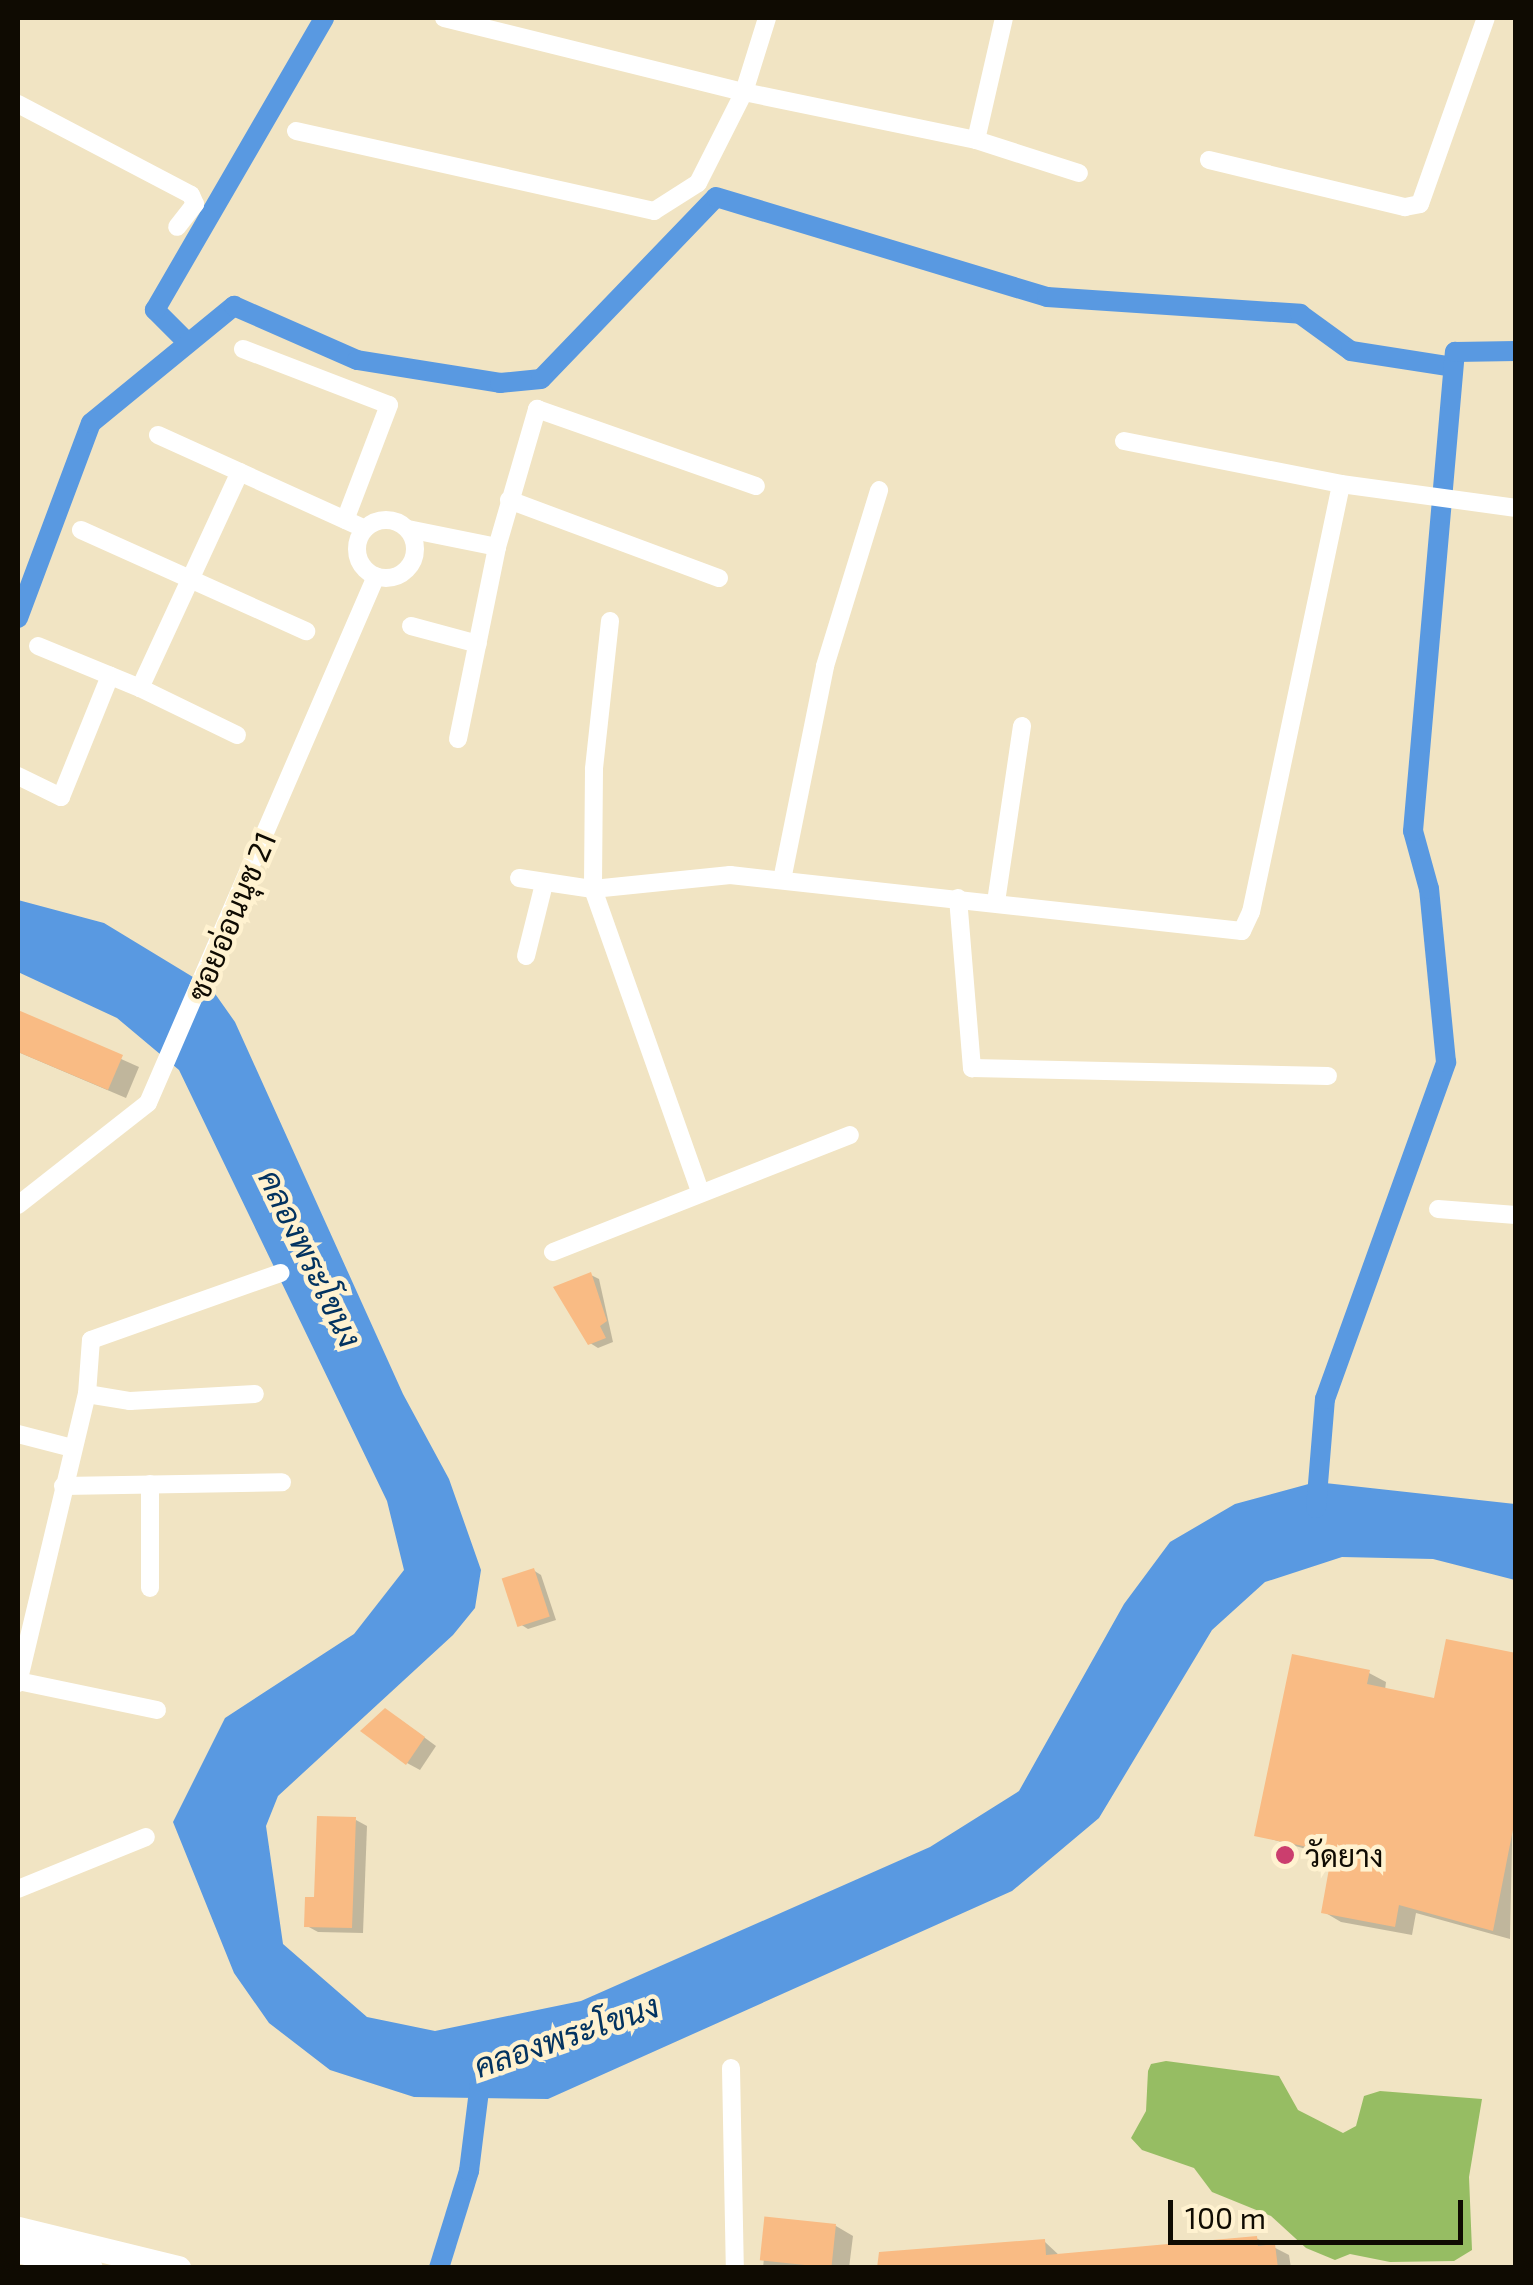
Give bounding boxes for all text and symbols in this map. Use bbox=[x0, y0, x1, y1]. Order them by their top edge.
street label: ซอยอ่อนนุช 21 bbox=[179, 826, 283, 1006]
water label: คลองพระโขนง bbox=[251, 1163, 371, 1353]
place label: วัดยาง bbox=[1305, 1837, 1383, 1873]
marker: วัดยาง bbox=[1274, 1844, 1296, 1866]
water label: คลองพระโขนง bbox=[469, 1985, 663, 2085]
scale bar bbox=[1173, 2180, 1468, 2242]
text: 100 m bbox=[1185, 2199, 1266, 2235]

